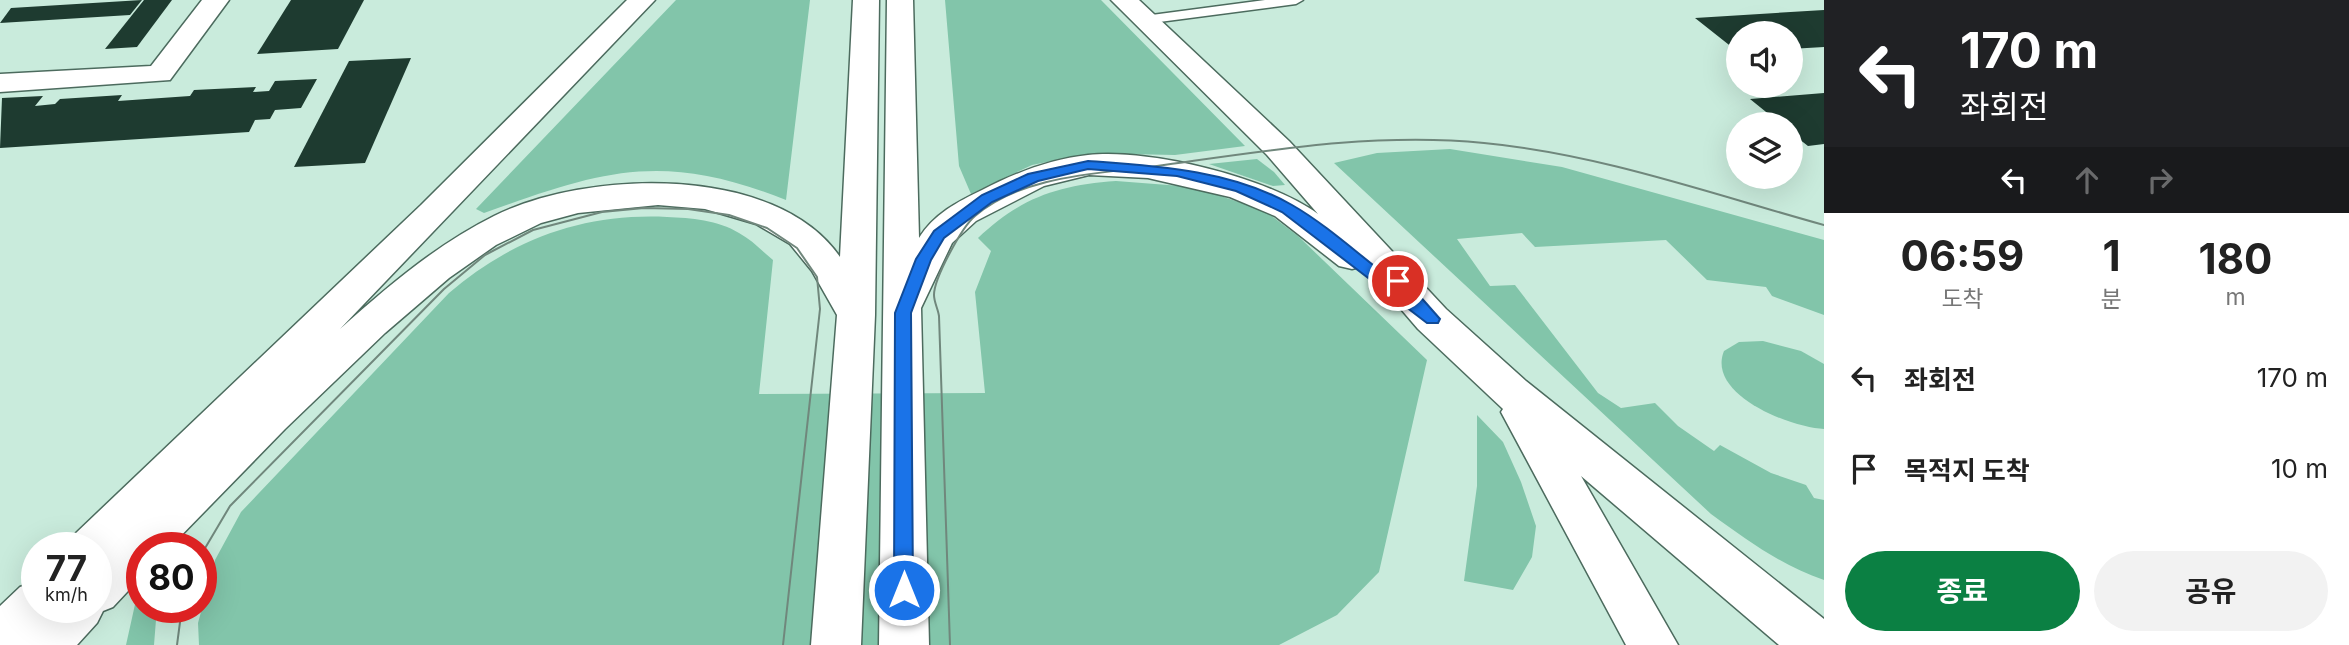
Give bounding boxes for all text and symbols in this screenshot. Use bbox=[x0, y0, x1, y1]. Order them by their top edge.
map controls bbox=[1726, 21, 1803, 189]
button: sound bbox=[1726, 21, 1803, 98]
text: 170 m bbox=[1960, 21, 2098, 80]
icon: left bbox=[1845, 28, 1936, 119]
text: 좌회전 bbox=[1960, 87, 2048, 126]
button: layers bbox=[1726, 112, 1803, 189]
icon: left bbox=[1995, 161, 2033, 199]
icon: ahead bbox=[2068, 161, 2106, 199]
icon: right bbox=[2141, 161, 2179, 199]
text: 06:59 bbox=[1901, 230, 2024, 281]
text: 1 bbox=[2102, 230, 2121, 281]
text: 180 bbox=[2199, 233, 2272, 284]
pin bbox=[1368, 251, 1428, 311]
icon: arrive bbox=[1379, 262, 1417, 300]
text: m bbox=[2225, 283, 2246, 311]
text: 도착 bbox=[1941, 285, 1984, 313]
text: 분 bbox=[2101, 285, 2122, 313]
icon: left bbox=[1845, 359, 1883, 397]
text: 170 m bbox=[2257, 362, 2328, 393]
text: 좌회전 bbox=[1904, 364, 1976, 395]
icon: arrive bbox=[1845, 450, 1883, 488]
text: 10 m bbox=[2271, 453, 2328, 484]
text: 목적지 도착 bbox=[1904, 455, 2030, 486]
speed limit sign: 80 bbox=[126, 532, 217, 623]
text: 77 bbox=[46, 547, 87, 589]
button: 종료 bbox=[1845, 551, 2080, 631]
button: 공유 bbox=[2094, 551, 2328, 631]
position arrow bbox=[867, 553, 941, 627]
text: km/h bbox=[45, 584, 88, 605]

